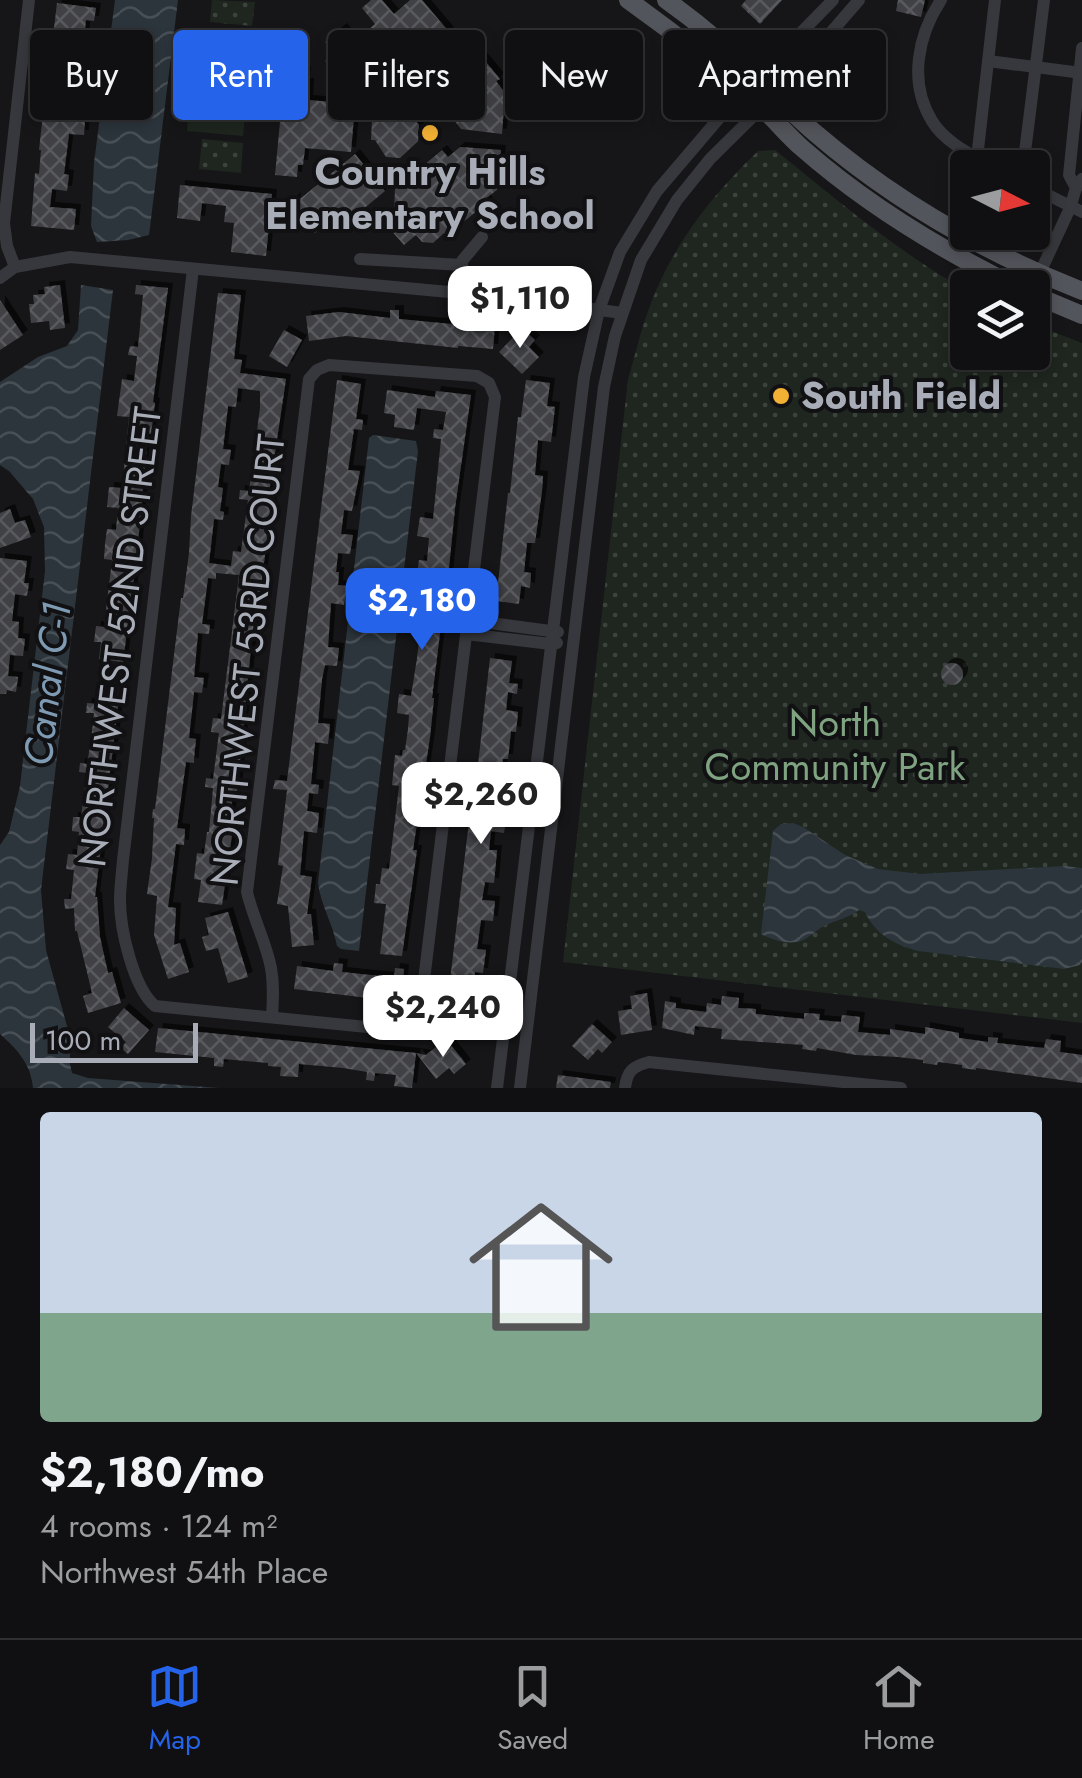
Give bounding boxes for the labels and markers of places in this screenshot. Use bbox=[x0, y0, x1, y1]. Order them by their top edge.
marker: Country Hills Elementary School bbox=[419, 122, 441, 144]
place label: Country Hills Elementary School bbox=[265, 144, 595, 243]
pin: $1,110 bbox=[439, 266, 601, 351]
place label: South Field bbox=[801, 368, 1001, 423]
marker: South Field bbox=[770, 385, 792, 407]
pin: $2,180 bbox=[341, 568, 503, 653]
pin: $2,260 bbox=[400, 762, 562, 847]
pin: $2,240 bbox=[362, 975, 524, 1060]

